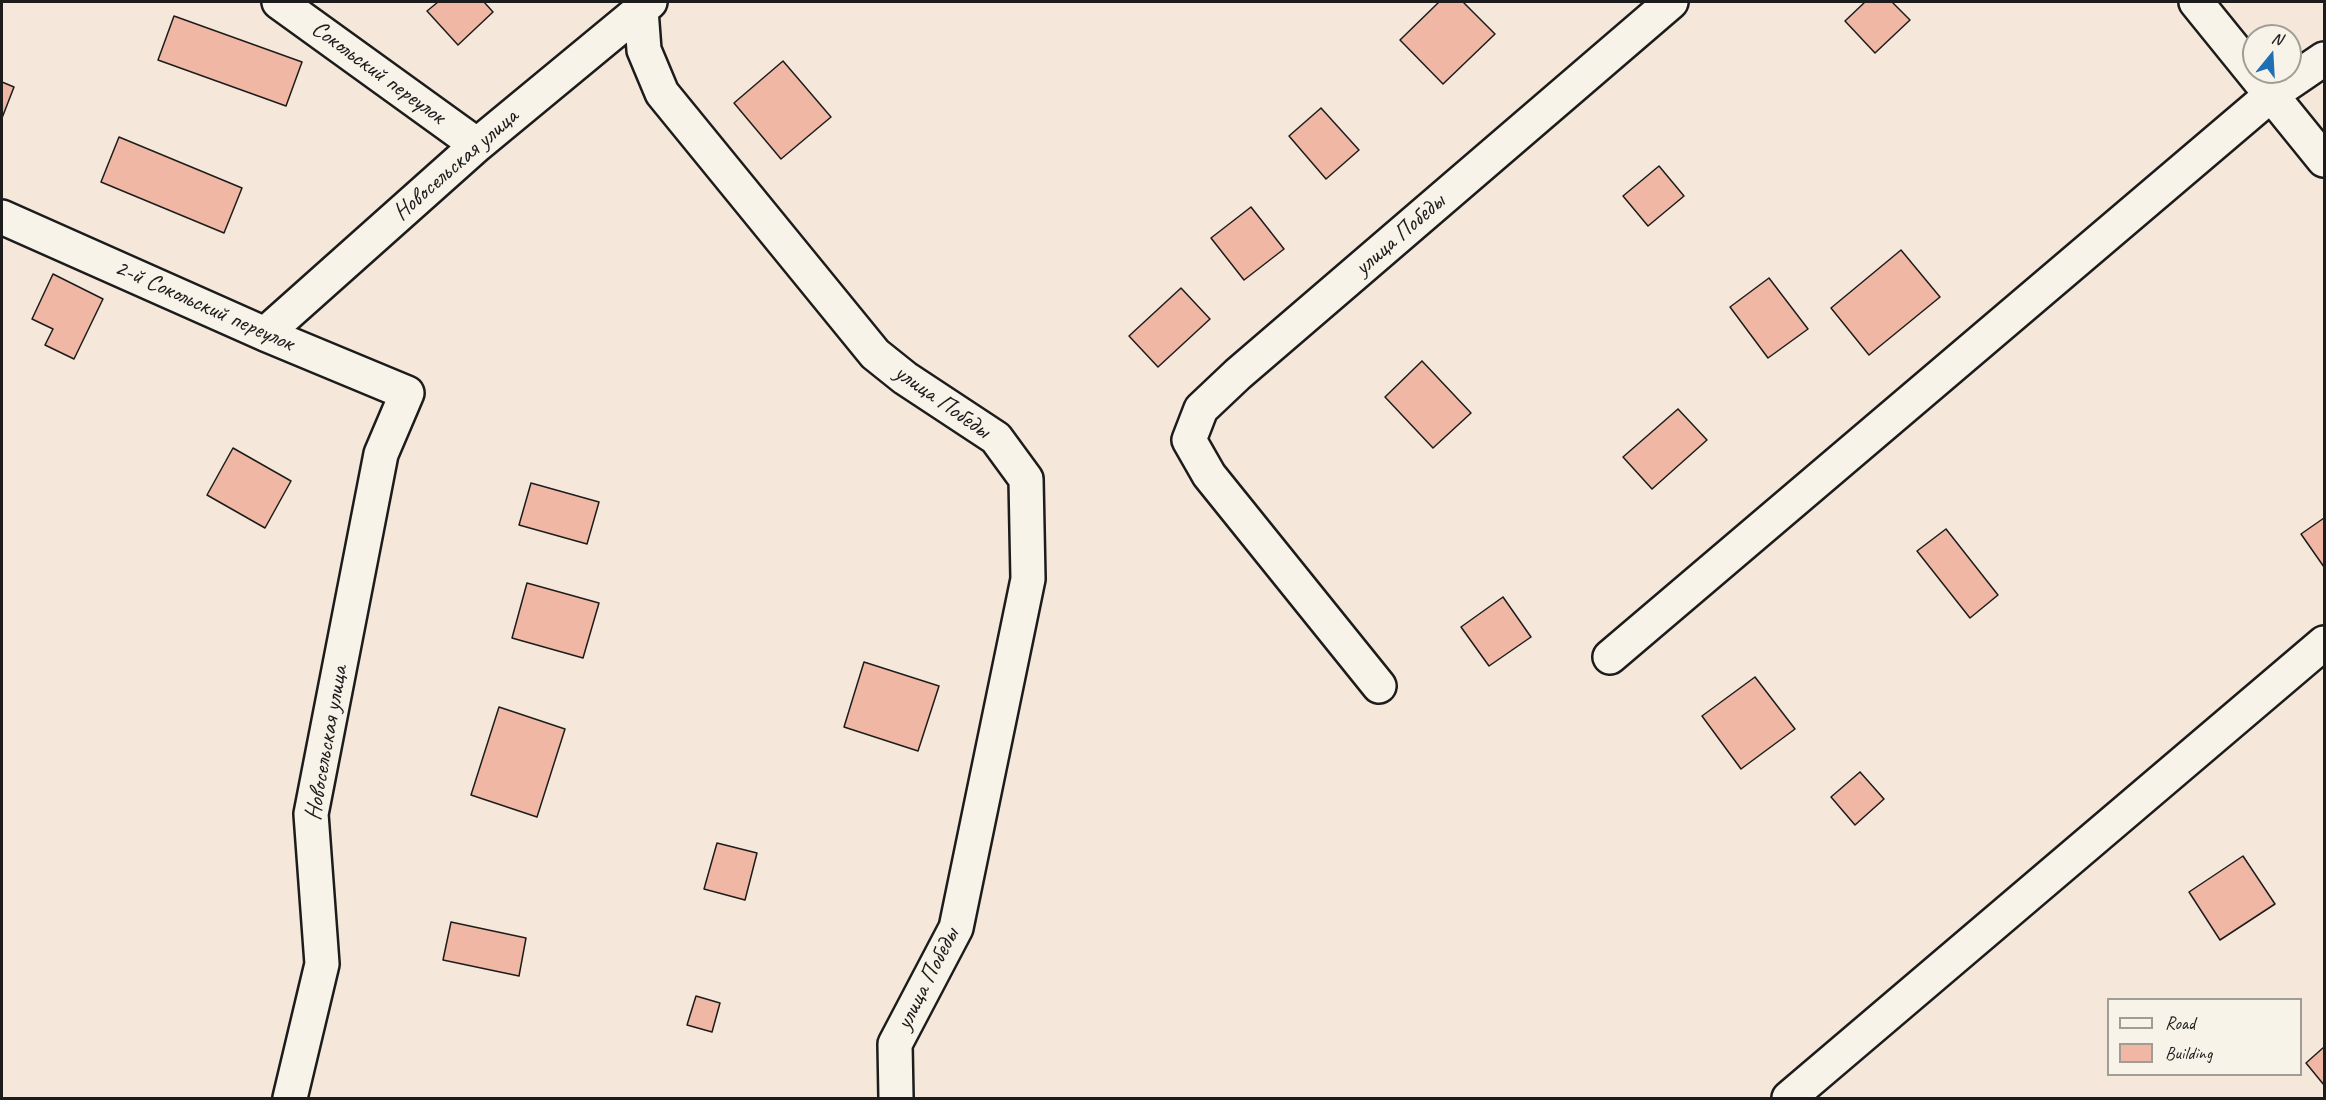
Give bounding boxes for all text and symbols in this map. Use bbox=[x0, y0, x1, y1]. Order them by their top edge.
street label: Сокольский переулок bbox=[305, 15, 451, 131]
north arrow bbox=[2242, 24, 2302, 84]
text: N bbox=[2269, 28, 2285, 50]
street label: Новосельская улица bbox=[387, 103, 525, 227]
street label: улица Победы bbox=[1349, 188, 1451, 282]
street label: 2-й Сокольский переулок bbox=[110, 254, 298, 358]
street label: улица Победы bbox=[889, 359, 995, 445]
street label: Новосельская улица bbox=[299, 663, 355, 823]
street label: улица Победы bbox=[890, 923, 966, 1035]
legend bbox=[2107, 998, 2302, 1076]
text: Road bbox=[2165, 1012, 2195, 1034]
text: Building bbox=[2165, 1042, 2212, 1064]

